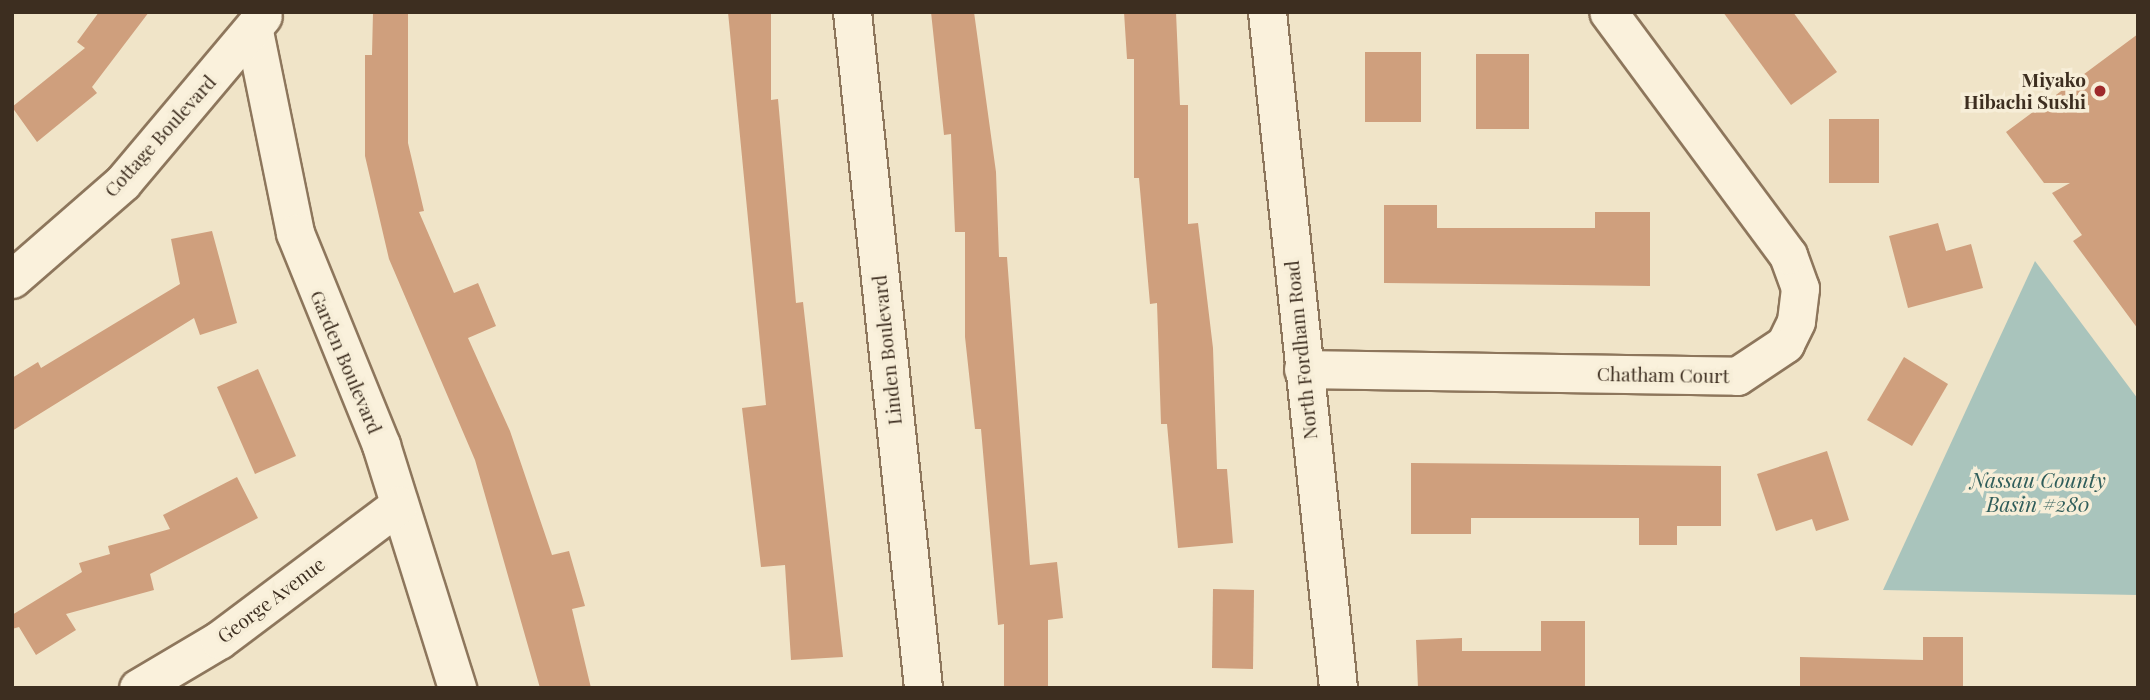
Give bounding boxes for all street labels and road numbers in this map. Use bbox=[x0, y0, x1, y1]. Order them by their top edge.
street label: Cottage Boulevard bbox=[99, 71, 221, 201]
street label: North Fordham Road bbox=[1280, 259, 1322, 441]
street label: Linden Boulevard bbox=[868, 274, 906, 426]
street label: Garden Boulevard bbox=[306, 287, 386, 437]
street label: Chatham Court bbox=[1597, 362, 1729, 388]
street label: George Avenue bbox=[213, 552, 329, 648]

